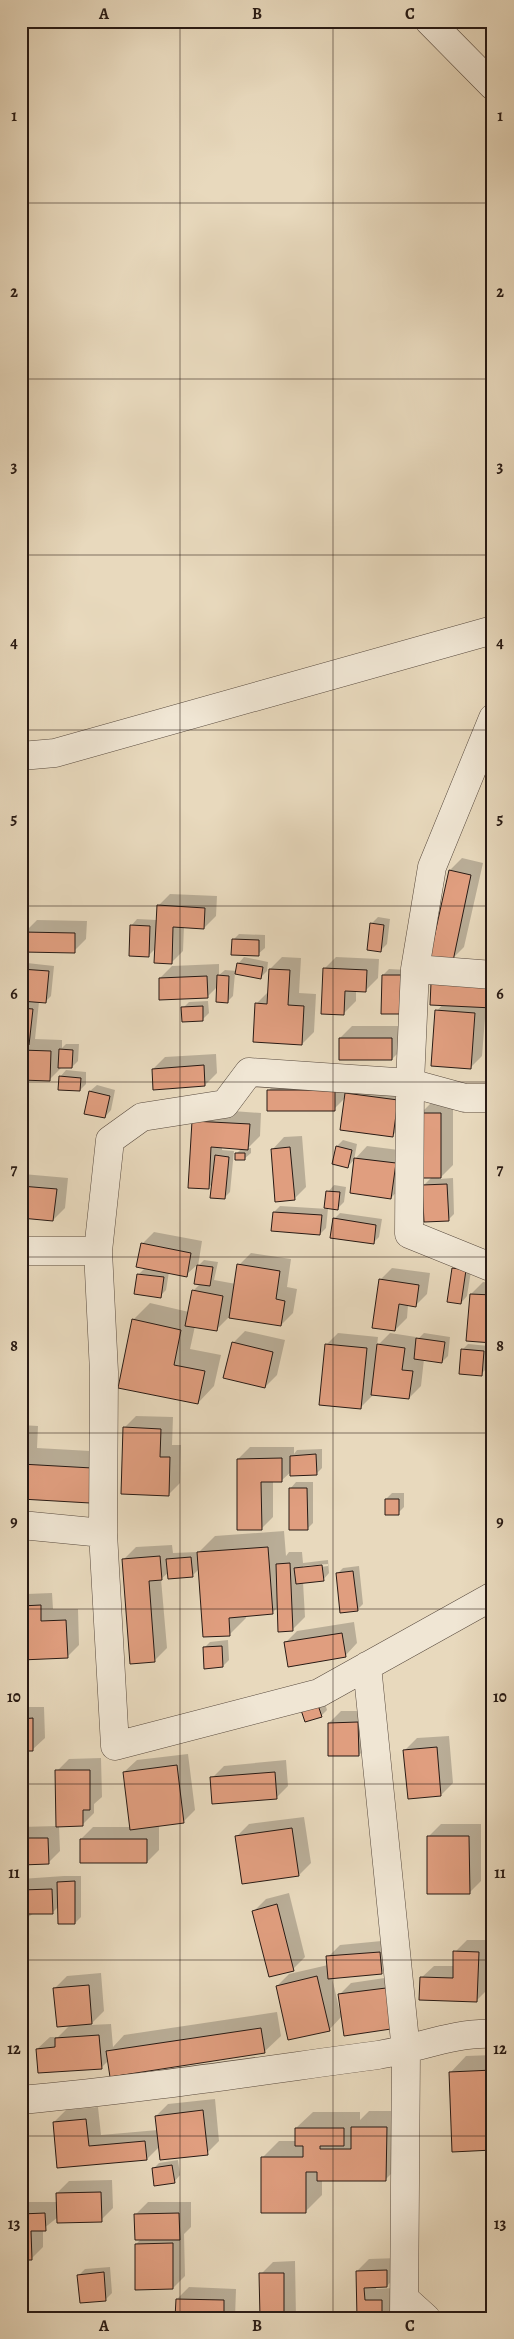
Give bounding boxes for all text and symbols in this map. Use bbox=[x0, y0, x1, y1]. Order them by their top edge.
text: A bbox=[98, 3, 110, 25]
text: B bbox=[252, 3, 262, 25]
text: C bbox=[405, 3, 415, 25]
text: 1 bbox=[11, 105, 17, 127]
text: 1 bbox=[497, 105, 503, 127]
text: 2 bbox=[10, 281, 18, 303]
text: 2 bbox=[496, 281, 504, 303]
text: 3 bbox=[11, 456, 18, 478]
text: 3 bbox=[497, 456, 504, 478]
text: 4 bbox=[10, 632, 18, 654]
text: 4 bbox=[496, 632, 504, 654]
text: 5 bbox=[11, 808, 18, 830]
text: 5 bbox=[497, 808, 504, 830]
text: 6 bbox=[10, 983, 18, 1005]
text: 6 bbox=[496, 983, 504, 1005]
text: 7 bbox=[11, 1159, 18, 1181]
text: 7 bbox=[497, 1159, 504, 1181]
text: 8 bbox=[10, 1335, 18, 1357]
text: 8 bbox=[496, 1335, 504, 1357]
text: 9 bbox=[10, 1511, 18, 1533]
text: 9 bbox=[496, 1511, 504, 1533]
text: 10 bbox=[7, 1686, 21, 1708]
text: 10 bbox=[493, 1686, 507, 1708]
text: 11 bbox=[8, 1862, 20, 1884]
text: 11 bbox=[494, 1862, 506, 1884]
text: 12 bbox=[7, 2038, 21, 2060]
text: 12 bbox=[493, 2038, 507, 2060]
text: 13 bbox=[8, 2213, 20, 2235]
text: 13 bbox=[494, 2213, 506, 2235]
text: A bbox=[98, 2315, 110, 2337]
text: B bbox=[252, 2315, 262, 2337]
text: C bbox=[405, 2315, 415, 2337]

